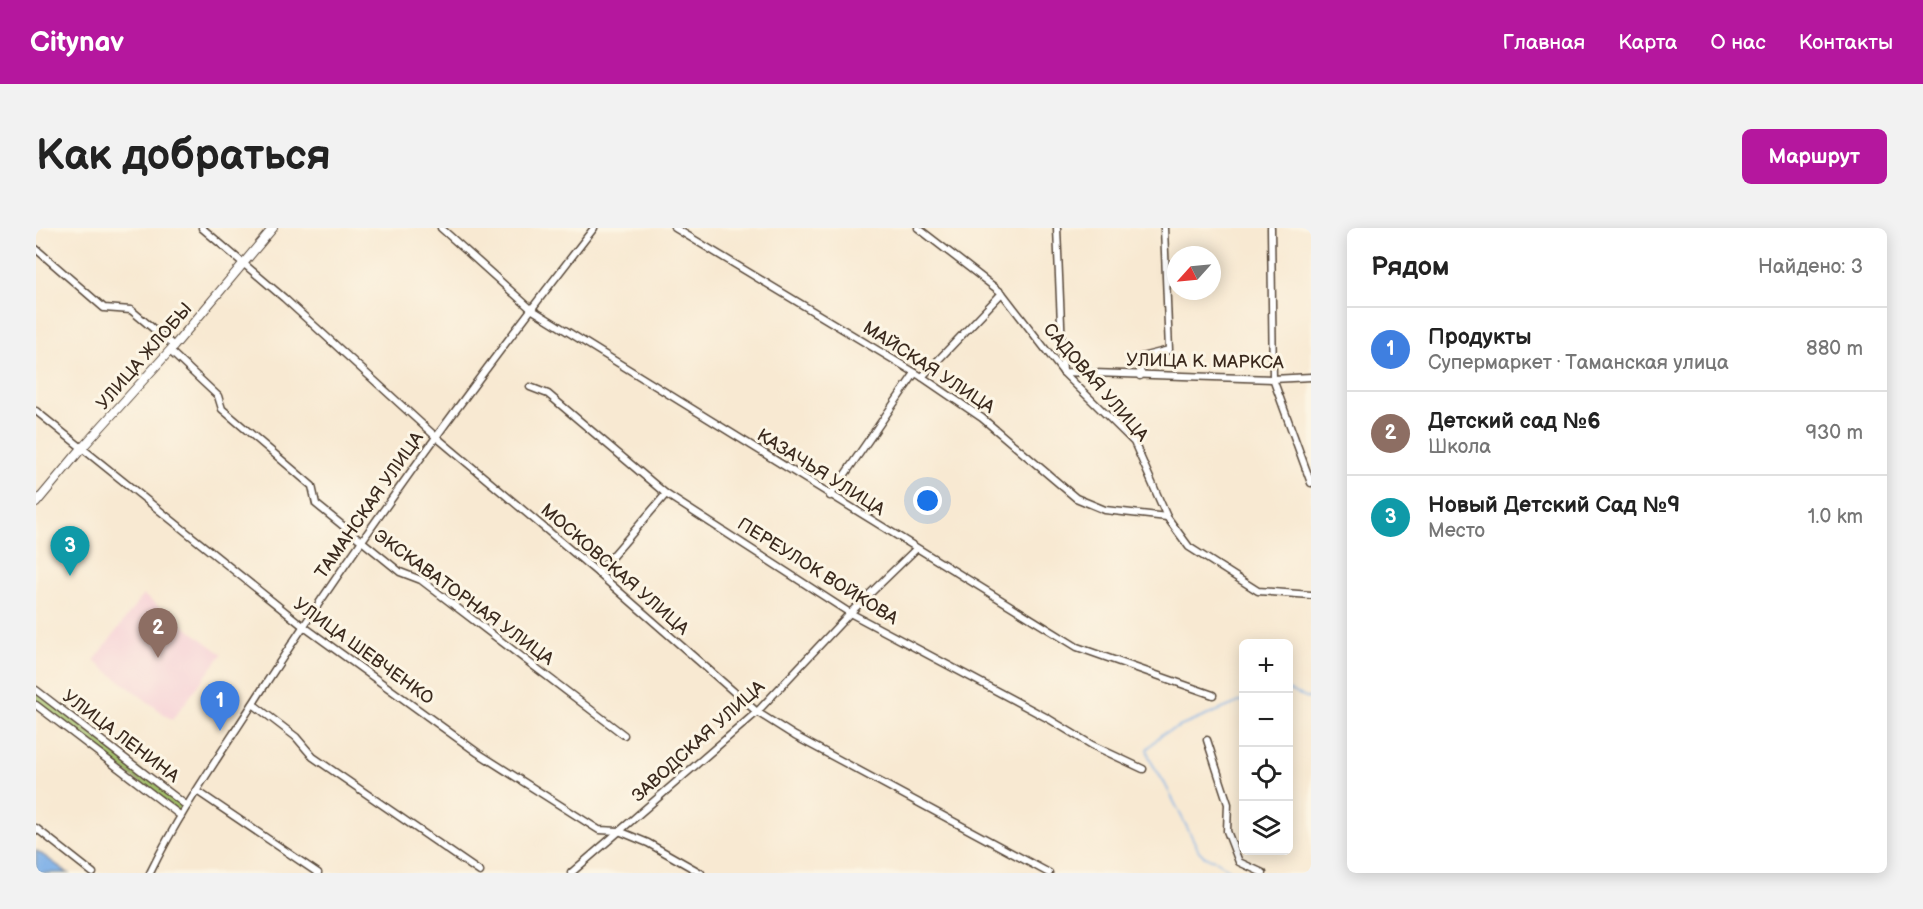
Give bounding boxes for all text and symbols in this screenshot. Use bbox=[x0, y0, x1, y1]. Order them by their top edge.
text: Citynav bbox=[30, 26, 124, 59]
text: Главная bbox=[1502, 30, 1585, 55]
text: Карта bbox=[1618, 30, 1677, 55]
text: О нас bbox=[1710, 30, 1766, 55]
text: Контакты bbox=[1799, 30, 1893, 55]
button: Маршрут bbox=[1742, 129, 1887, 184]
text: Как добраться bbox=[36, 131, 331, 182]
north arrow bbox=[1167, 246, 1221, 300]
text: Рядом bbox=[1371, 252, 1449, 283]
text: Найдено: 3 bbox=[1758, 255, 1863, 279]
street label: УЛИЦА ЖЛОБЫ bbox=[92, 299, 197, 414]
street label: МАЙСКАЯ УЛИЦА bbox=[859, 317, 999, 418]
street label: САДОВАЯ УЛИЦА bbox=[1039, 319, 1153, 446]
text: Продукты bbox=[1428, 324, 1532, 351]
text: 1 bbox=[1386, 337, 1395, 361]
text: 880 m bbox=[1806, 337, 1863, 361]
street label: УЛИЦА К. МАРКСА bbox=[1126, 350, 1284, 373]
text: Супермаркет · Таманская улица bbox=[1428, 351, 1729, 375]
text: Детский сад №6 bbox=[1428, 408, 1601, 435]
text: 2 bbox=[1385, 421, 1396, 445]
text: 930 m bbox=[1805, 421, 1863, 445]
street label: КАЗАЧЬЯ УЛИЦА bbox=[753, 425, 889, 520]
street label: ТАМАНСКАЯ УЛИЦА bbox=[311, 428, 428, 583]
text: Школа bbox=[1428, 435, 1491, 459]
your location bbox=[913, 486, 942, 515]
text: Новый Детский Сад №9 bbox=[1428, 492, 1680, 519]
street label: МОСКОВСКАЯ УЛИЦА bbox=[536, 499, 693, 639]
text: 3 bbox=[1385, 505, 1396, 529]
text: 1.0 km bbox=[1808, 505, 1863, 529]
street label: ПЕРЕУЛОК ВОЙКОВА bbox=[734, 513, 902, 629]
text: Место bbox=[1428, 519, 1485, 543]
street label: ЭКСКАВАТОРНАЯ УЛИЦА bbox=[370, 525, 558, 670]
pin: 3 bbox=[51, 526, 90, 576]
street label: УЛИЦА ШЕВЧЕНКО bbox=[290, 594, 438, 709]
pin: 2 bbox=[138, 608, 178, 658]
map controls bbox=[1239, 639, 1293, 855]
button: + bbox=[1239, 639, 1293, 693]
street label: ЗАВОДСКАЯ УЛИЦА bbox=[628, 676, 769, 806]
pin: 1 bbox=[200, 682, 240, 731]
street label: УЛИЦА ЛЕНИНА bbox=[58, 686, 183, 787]
button: − bbox=[1239, 693, 1293, 747]
button: locate bbox=[1239, 747, 1293, 801]
button: layers bbox=[1239, 801, 1293, 855]

